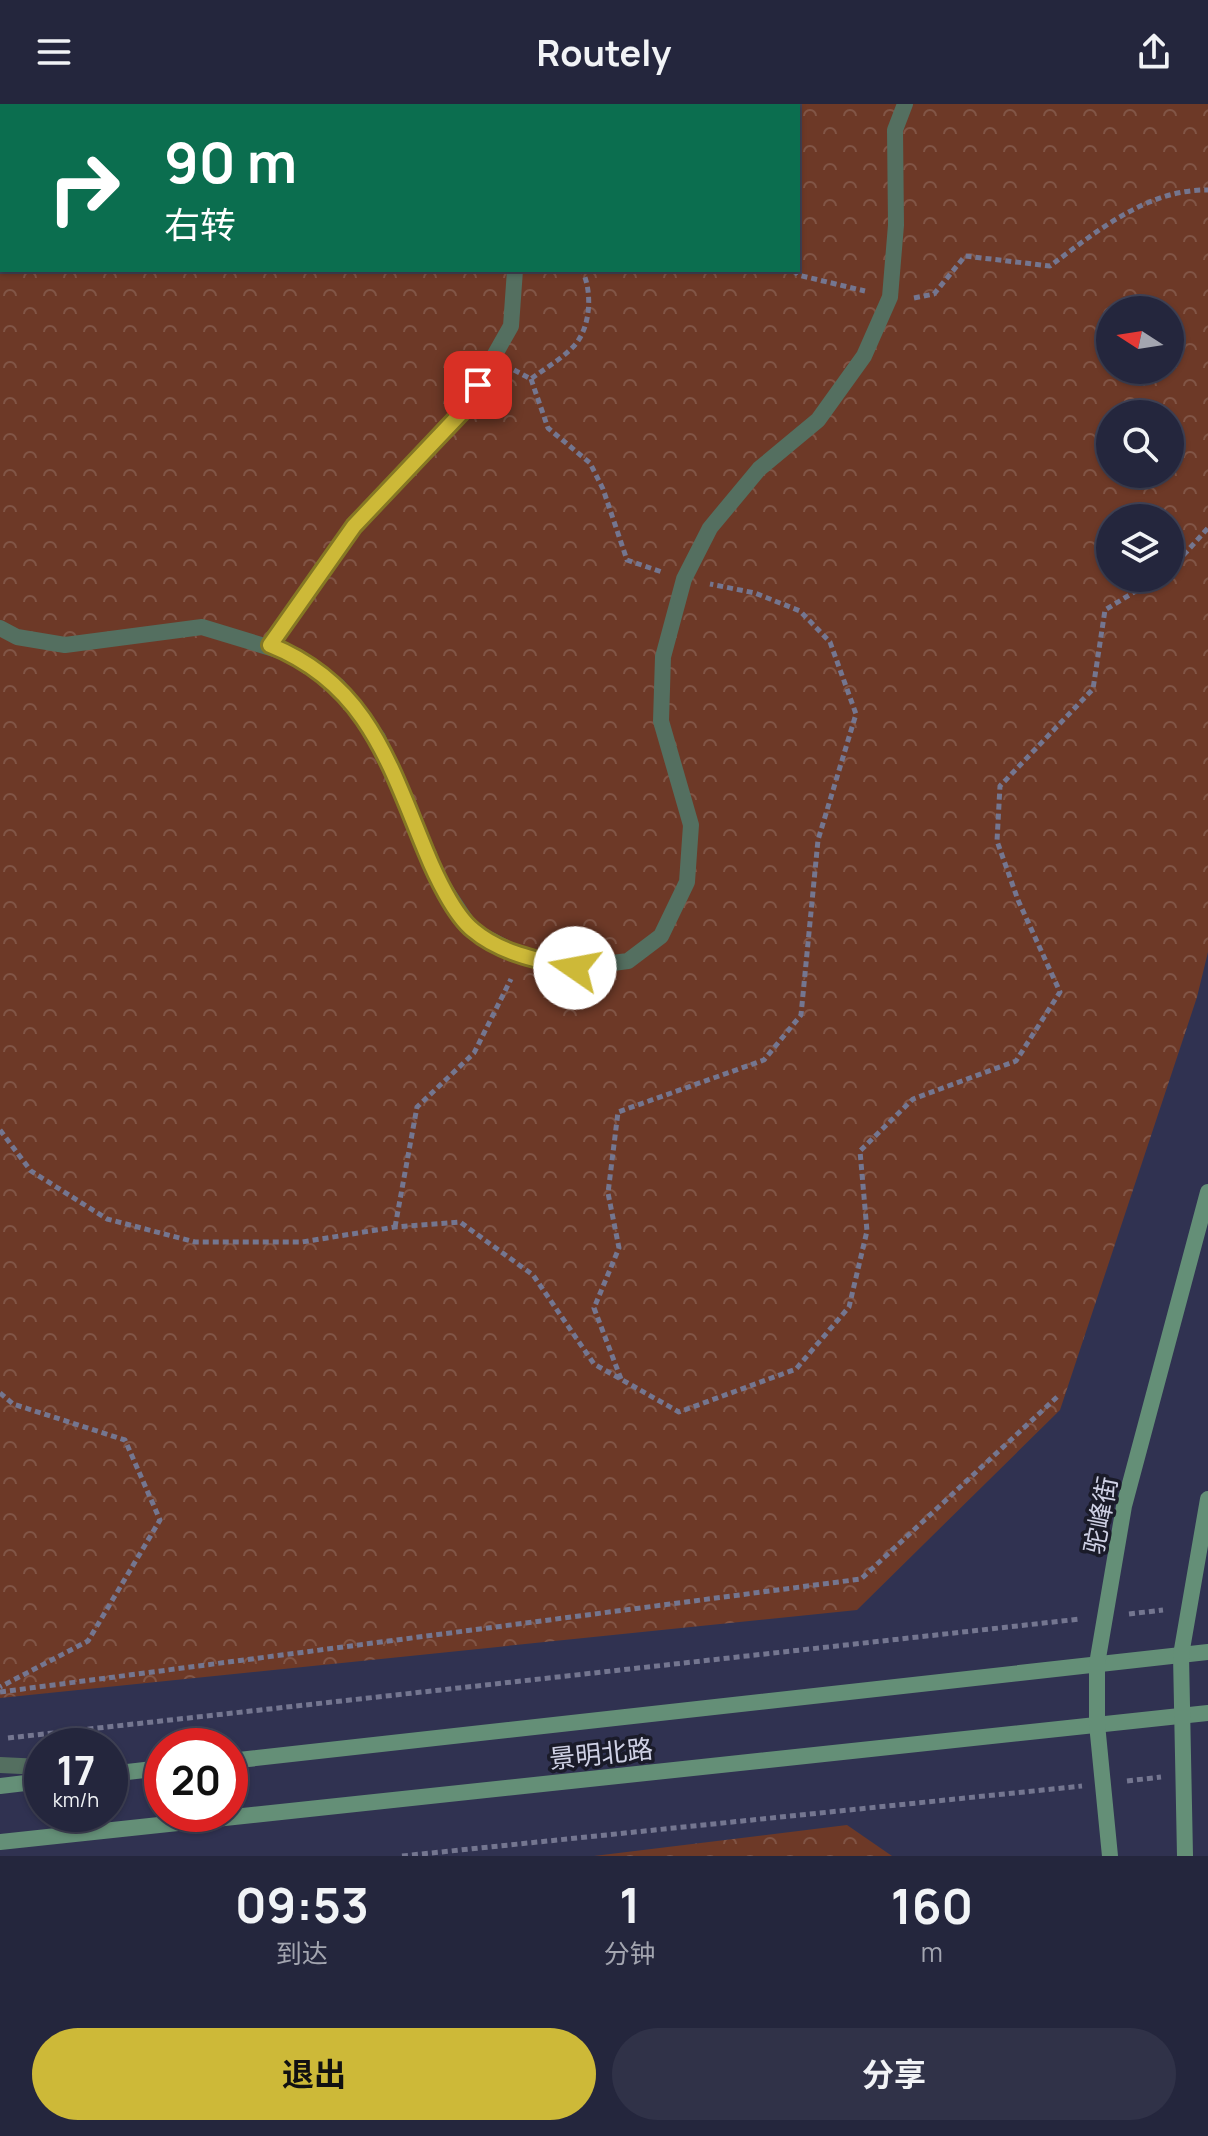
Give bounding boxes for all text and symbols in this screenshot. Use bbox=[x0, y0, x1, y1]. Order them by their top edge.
text: Routely bbox=[536, 28, 672, 77]
icon: menu bbox=[32, 30, 76, 74]
icon: share bbox=[1132, 30, 1176, 74]
text: 90 m bbox=[164, 123, 297, 200]
icon: right bbox=[32, 136, 136, 240]
text: 右转 bbox=[164, 200, 236, 249]
north arrow bbox=[1096, 296, 1184, 384]
map controls bbox=[1096, 296, 1184, 592]
pin bbox=[444, 351, 512, 419]
icon: arrive bbox=[456, 363, 500, 407]
button: search bbox=[1096, 400, 1184, 488]
button: layers bbox=[1096, 504, 1184, 592]
position arrow bbox=[533, 926, 617, 1010]
street label: 驼峰街 bbox=[1075, 1473, 1125, 1557]
speed limit sign: 20 bbox=[144, 1728, 248, 1832]
street label: 景明北路 bbox=[547, 1730, 655, 1776]
text: 17 bbox=[57, 1742, 95, 1797]
text: km/h bbox=[53, 1786, 99, 1813]
text: 09:53 bbox=[235, 1872, 369, 1937]
text: 1 bbox=[619, 1872, 640, 1937]
text: 160 bbox=[891, 1873, 973, 1938]
text: m bbox=[921, 1934, 943, 1970]
text: 到达 bbox=[276, 1935, 328, 1971]
text: 分钟 bbox=[604, 1935, 656, 1971]
button: 退出 bbox=[32, 2028, 596, 2120]
button: 分享 bbox=[612, 2028, 1176, 2120]

